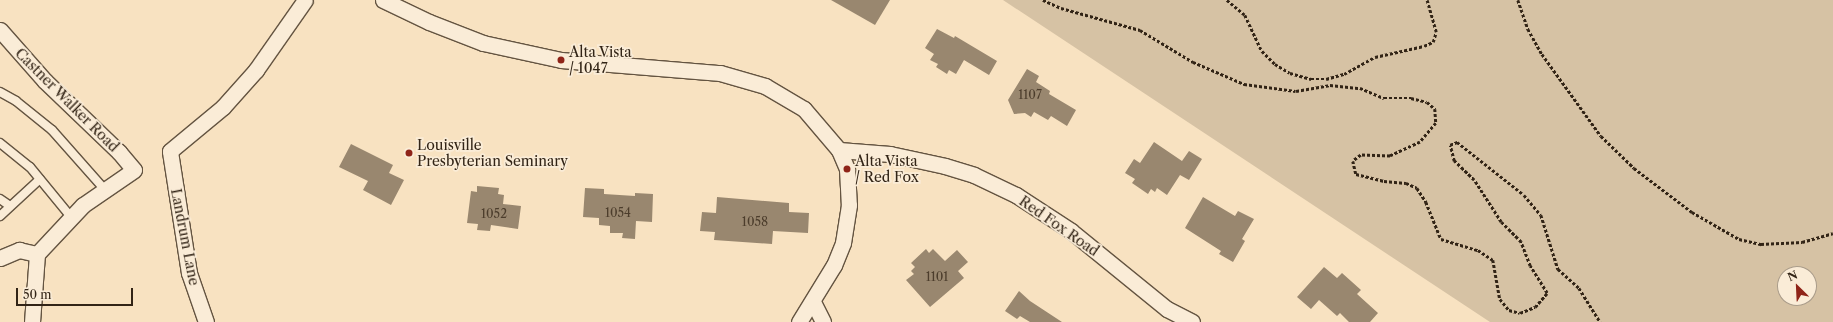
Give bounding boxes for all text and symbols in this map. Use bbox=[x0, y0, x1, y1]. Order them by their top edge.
street label: Castner Walker Road bbox=[11, 44, 123, 156]
place label: Alta Vista / 1047 bbox=[569, 44, 632, 76]
marker: Alta Vista / 1047 bbox=[556, 55, 566, 65]
house number: 1107 bbox=[1018, 88, 1042, 102]
place label: Louisville Presbyterian Seminary bbox=[417, 137, 568, 170]
marker: Louisville Presbyterian Seminary bbox=[404, 148, 414, 158]
place label: Alta Vista / Red Fox bbox=[855, 153, 919, 186]
marker: Alta Vista / Red Fox bbox=[842, 164, 852, 174]
street label: Landrum Lane bbox=[167, 187, 203, 287]
street label: Red Fox Road bbox=[1016, 192, 1102, 260]
house number: 1054 bbox=[605, 206, 631, 220]
house number: 1052 bbox=[481, 207, 507, 221]
house number: 1058 bbox=[742, 215, 768, 229]
north arrow bbox=[1777, 266, 1817, 306]
text: N bbox=[1785, 268, 1800, 284]
house number: 1101 bbox=[926, 270, 948, 284]
scale bar bbox=[18, 280, 135, 306]
text: 50 m bbox=[23, 287, 52, 302]

